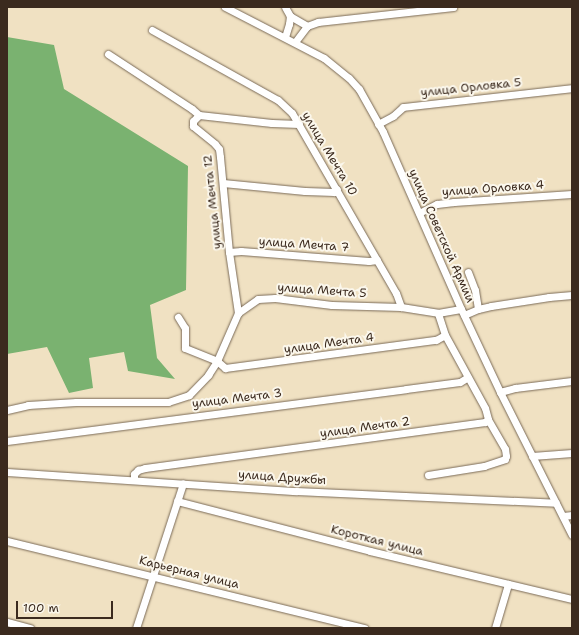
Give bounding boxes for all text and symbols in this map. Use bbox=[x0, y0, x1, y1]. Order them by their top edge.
street label: улица Орловка 5 bbox=[420, 76, 522, 100]
street label: улица Мечта 10 bbox=[298, 109, 360, 199]
street label: улица Мечта 12 bbox=[201, 154, 225, 250]
street label: улица Советской Армии bbox=[405, 167, 477, 305]
street label: улица Орловка 4 bbox=[441, 178, 545, 200]
street label: улица Мечта 7 bbox=[258, 235, 350, 255]
street label: улица Мечта 5 bbox=[277, 281, 367, 301]
street label: улица Мечта 4 bbox=[283, 331, 375, 357]
street label: улица Мечта 3 bbox=[191, 386, 283, 412]
street label: улица Мечта 2 bbox=[319, 415, 411, 441]
street label: улица Дружбы bbox=[238, 468, 326, 488]
street label: Короткая улица bbox=[329, 523, 425, 559]
street label: Карьерная улица bbox=[137, 554, 241, 592]
scale bar bbox=[18, 593, 115, 619]
text: 100 m bbox=[23, 600, 59, 616]

